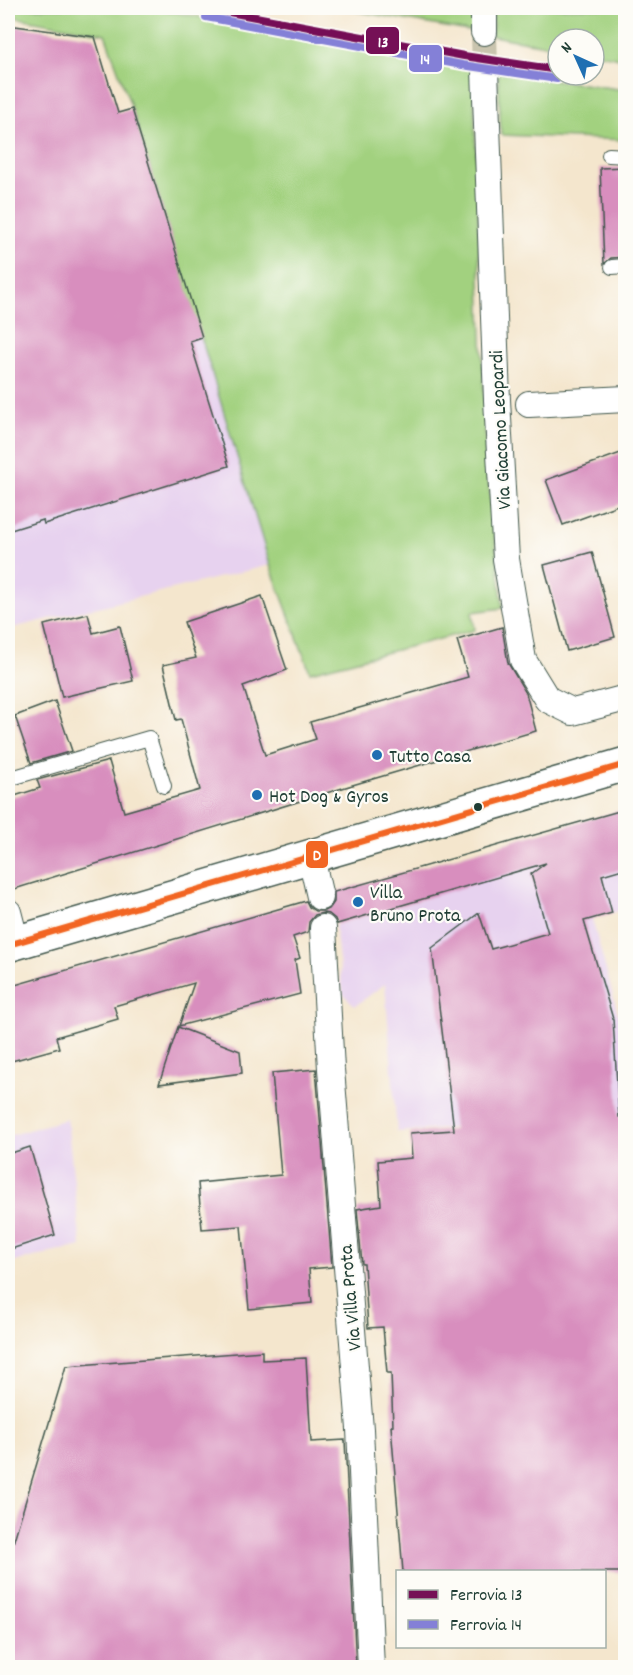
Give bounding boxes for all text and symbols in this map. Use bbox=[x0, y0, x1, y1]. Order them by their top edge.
line badge: 13 bbox=[365, 26, 400, 55]
north arrow bbox=[546, 27, 606, 87]
text: 13 bbox=[378, 32, 388, 55]
text: N bbox=[556, 37, 578, 59]
line badge: 14 bbox=[408, 44, 443, 73]
text: 14 bbox=[420, 49, 430, 72]
street label: Via Giacomo Leopardi bbox=[484, 349, 520, 510]
place label: Tutto Casa bbox=[389, 744, 472, 772]
marker: Tutto Casa bbox=[370, 748, 384, 762]
place label: Hot Dog & Gyros bbox=[269, 784, 389, 812]
marker: Hot Dog & Gyros bbox=[250, 788, 264, 802]
unlabelled marker bbox=[472, 801, 484, 813]
line badge: D bbox=[305, 840, 329, 869]
text: D bbox=[313, 845, 322, 868]
place label: Villa Bruno Prota bbox=[370, 880, 461, 931]
marker: Villa Bruno Prota bbox=[351, 895, 365, 909]
street label: Via Villa Prota bbox=[333, 1243, 371, 1352]
legend bbox=[396, 1570, 606, 1648]
text: Ferrovia 13 bbox=[450, 1584, 523, 1609]
text: Ferrovia 14 bbox=[450, 1614, 522, 1639]

